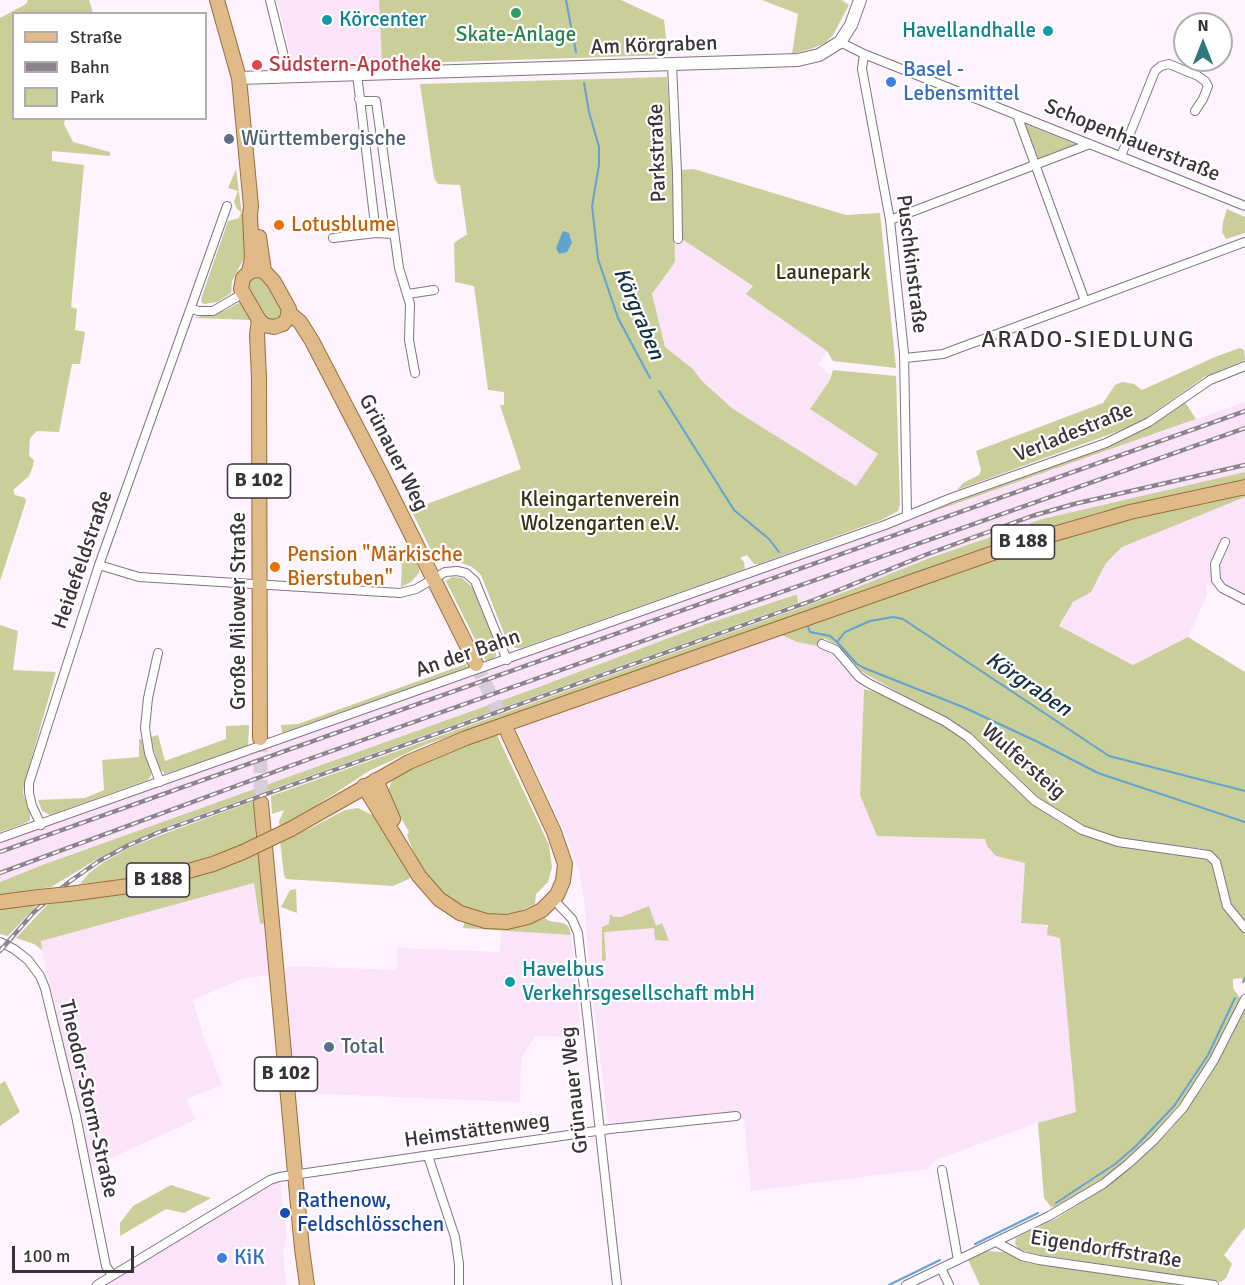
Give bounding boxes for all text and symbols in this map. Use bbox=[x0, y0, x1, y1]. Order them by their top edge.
marker: Skate-Anlage bbox=[509, 6, 523, 20]
place label: Körcenter bbox=[339, 7, 427, 33]
legend bbox=[12, 12, 207, 120]
north arrow bbox=[1173, 12, 1233, 72]
marker: Körcenter bbox=[320, 13, 334, 27]
text: N bbox=[1197, 16, 1209, 36]
place label: Havellandhalle bbox=[902, 18, 1036, 44]
place label: Skate-Anlage bbox=[456, 22, 576, 48]
marker: Havellandhalle bbox=[1041, 24, 1055, 38]
text: Straße bbox=[70, 26, 122, 48]
street label: Am Körgraben bbox=[590, 31, 718, 61]
place label: Südstern-Apotheke bbox=[269, 52, 441, 78]
text: Bahn bbox=[70, 56, 110, 78]
place label: Basel - Lebensmittel bbox=[903, 57, 1020, 107]
marker: Südstern-Apotheke bbox=[250, 58, 264, 72]
marker: Basel - Lebensmittel bbox=[884, 75, 898, 89]
text: Park bbox=[70, 86, 105, 108]
street label: Schopenhauerstraße bbox=[1040, 94, 1224, 188]
street label: Parkstraße bbox=[644, 103, 672, 203]
place label: Württembergische bbox=[241, 126, 406, 152]
marker: Württembergische bbox=[222, 132, 236, 146]
street label: Puschkinstraße bbox=[890, 193, 932, 335]
place label: Lotusblume bbox=[291, 212, 396, 238]
marker: Lotusblume bbox=[272, 218, 286, 232]
park label: Launepark bbox=[776, 260, 870, 286]
water label: Körgraben bbox=[607, 264, 669, 364]
district label: ARADO-SIEDLUNG bbox=[981, 327, 1195, 355]
street label: Grünauer Weg bbox=[353, 390, 433, 516]
street label: Verladestraße bbox=[1011, 398, 1137, 468]
road number: B 102 bbox=[228, 464, 290, 498]
street label: Heidefeldstraße bbox=[47, 487, 119, 633]
park label: Kleingartenverein Wolzengarten e.V. bbox=[520, 487, 680, 537]
street label: Große Milower Straße bbox=[226, 512, 252, 710]
road number: B 188 bbox=[992, 525, 1054, 559]
place label: Pension "Märkische Bierstuben" bbox=[287, 542, 463, 592]
marker: Pension "Märkische Bierstuben" bbox=[268, 560, 282, 574]
street label: An der Bahn bbox=[412, 624, 524, 684]
water label: Körgraben bbox=[980, 647, 1076, 723]
street label: Wulfersteig bbox=[976, 719, 1070, 805]
road number: B 188 bbox=[126, 863, 190, 897]
place label: Havelbus Verkehrsgesellschaft mbH bbox=[522, 957, 755, 1007]
marker: Havelbus Verkehrsgesellschaft mbH bbox=[503, 975, 517, 989]
street label: Theodor-Storm-Straße bbox=[53, 997, 123, 1201]
street label: Grünauer Weg bbox=[556, 1025, 594, 1155]
place label: Total bbox=[341, 1034, 384, 1060]
marker: Total bbox=[322, 1040, 336, 1054]
road number: B 102 bbox=[254, 1057, 318, 1091]
street label: Heimstättenweg bbox=[403, 1108, 551, 1154]
place label: Rathenow, Feldschlösschen bbox=[297, 1188, 444, 1238]
marker: Rathenow, Feldschlösschen bbox=[278, 1206, 292, 1220]
street label: Eigendorffstraße bbox=[1029, 1226, 1183, 1274]
scale bar bbox=[15, 1234, 136, 1272]
text: 100 m bbox=[23, 1245, 70, 1267]
place label: KiK bbox=[234, 1245, 265, 1271]
marker: KiK bbox=[215, 1251, 229, 1265]

